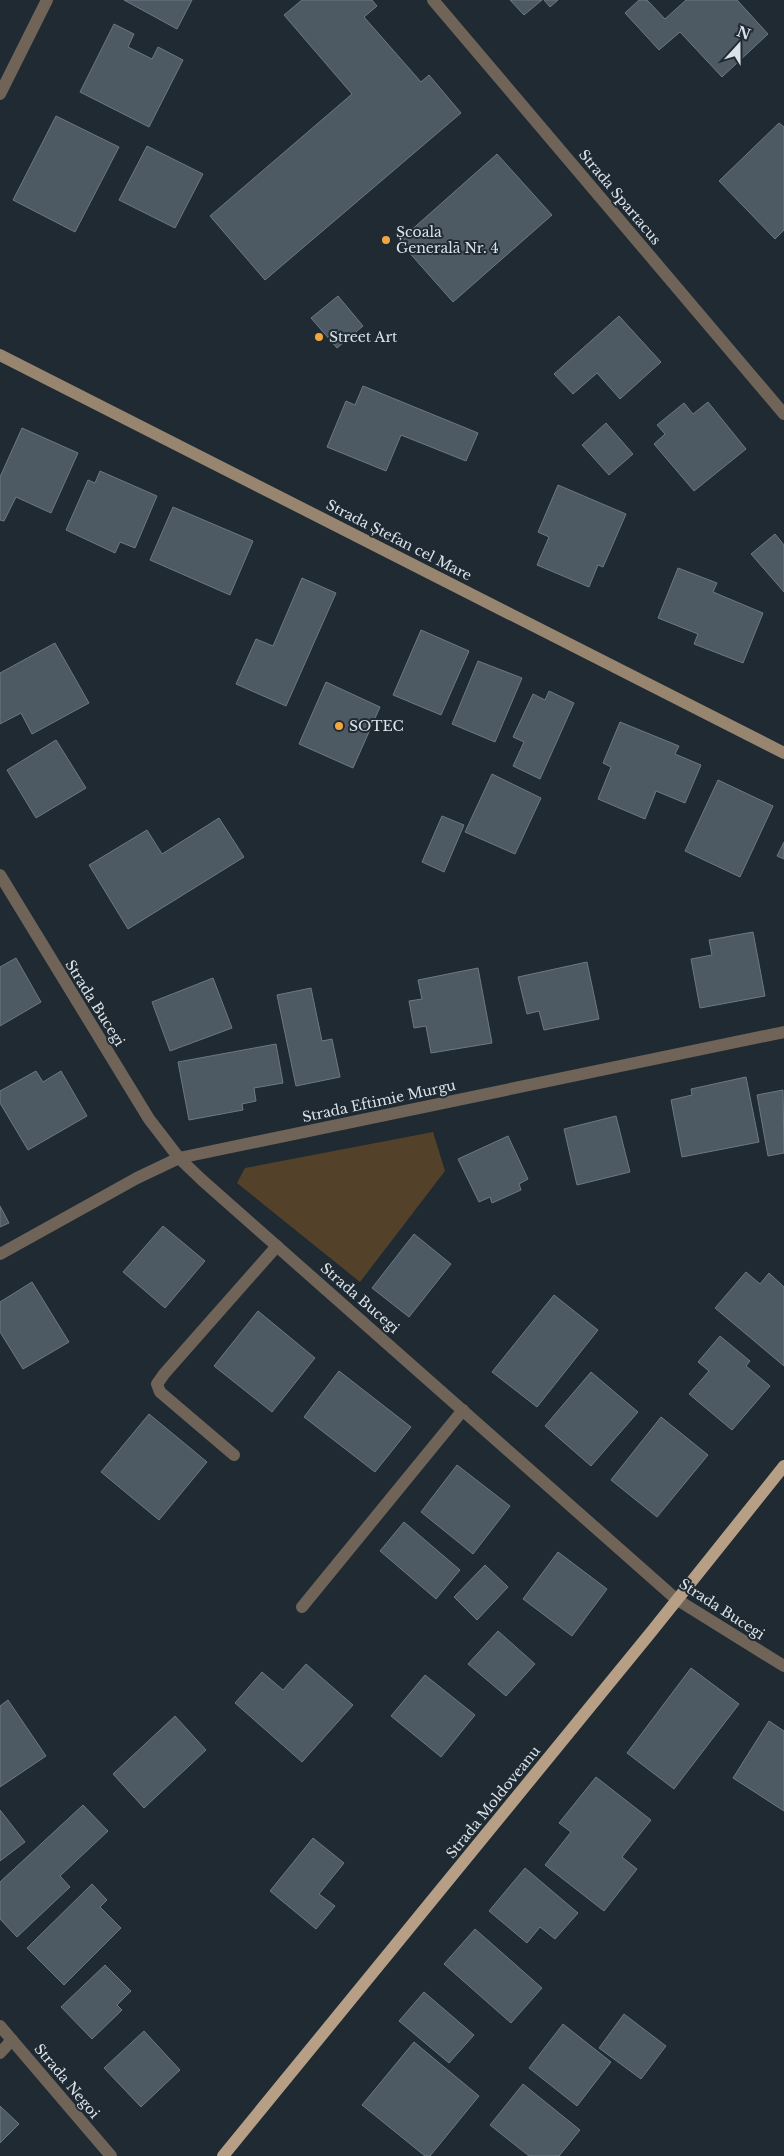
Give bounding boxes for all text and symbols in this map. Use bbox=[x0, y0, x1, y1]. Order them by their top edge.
north arrow bbox=[714, 20, 764, 70]
text: N bbox=[734, 22, 753, 44]
street label: Strada Spartacus bbox=[575, 146, 665, 248]
place label: Școala Generală Nr. 4 bbox=[396, 223, 499, 257]
marker: Școala Generală Nr. 4 bbox=[380, 234, 392, 246]
place label: Street Art bbox=[329, 328, 398, 346]
marker: Street Art bbox=[313, 331, 325, 343]
street label: Strada Ștefan cel Mare bbox=[323, 495, 475, 585]
place label: SOTEC bbox=[349, 717, 404, 735]
marker: SOTEC bbox=[333, 720, 345, 732]
street label: Strada Bucegi bbox=[61, 956, 129, 1050]
street label: Strada Eftimie Murgu bbox=[301, 1076, 458, 1126]
street label: Strada Bucegi bbox=[317, 1259, 403, 1337]
street label: Strada Bucegi bbox=[676, 1575, 768, 1643]
street label: Strada Moldoveanu bbox=[442, 1742, 544, 1862]
street label: Strada Negoi bbox=[30, 2040, 104, 2122]

